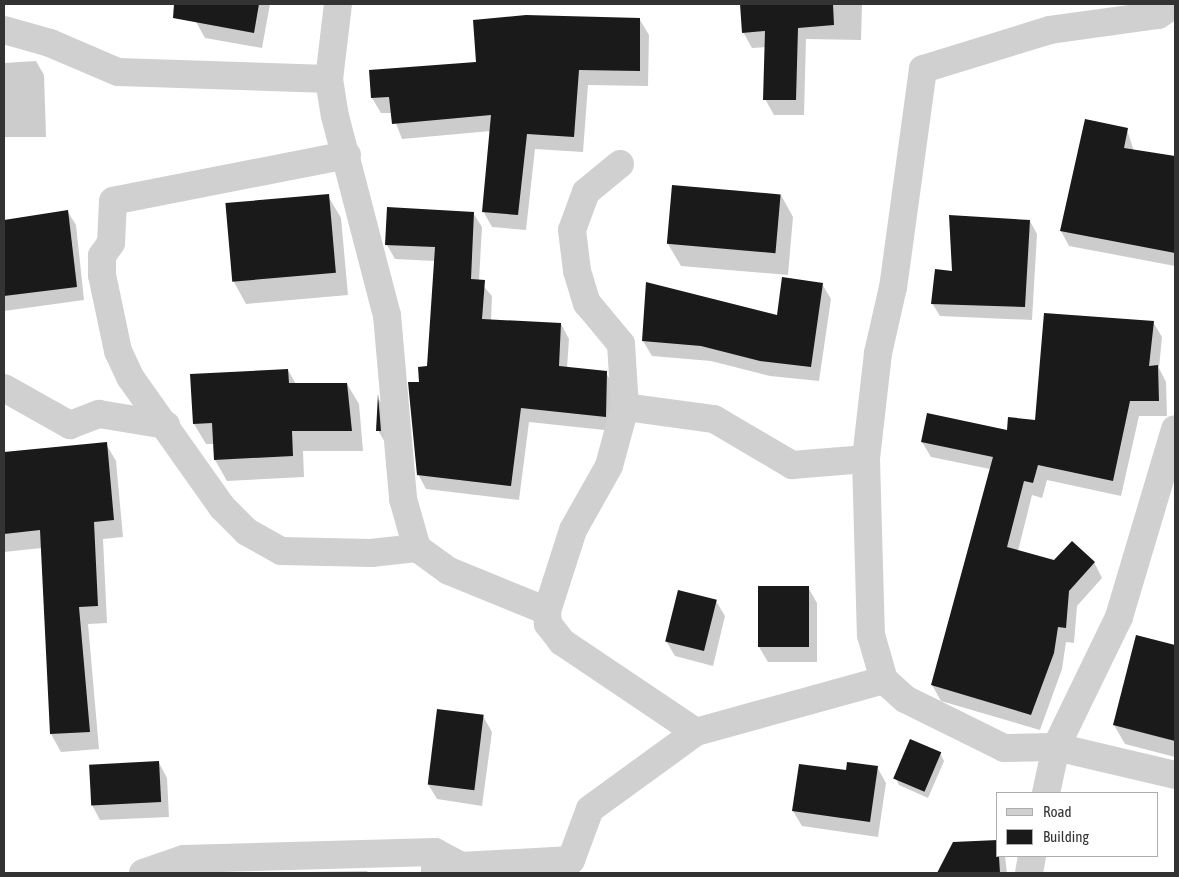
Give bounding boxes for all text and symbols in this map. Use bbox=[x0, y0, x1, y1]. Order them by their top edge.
legend bbox=[996, 792, 1159, 857]
text: Road bbox=[1043, 803, 1072, 820]
text: Building bbox=[1043, 828, 1089, 845]

